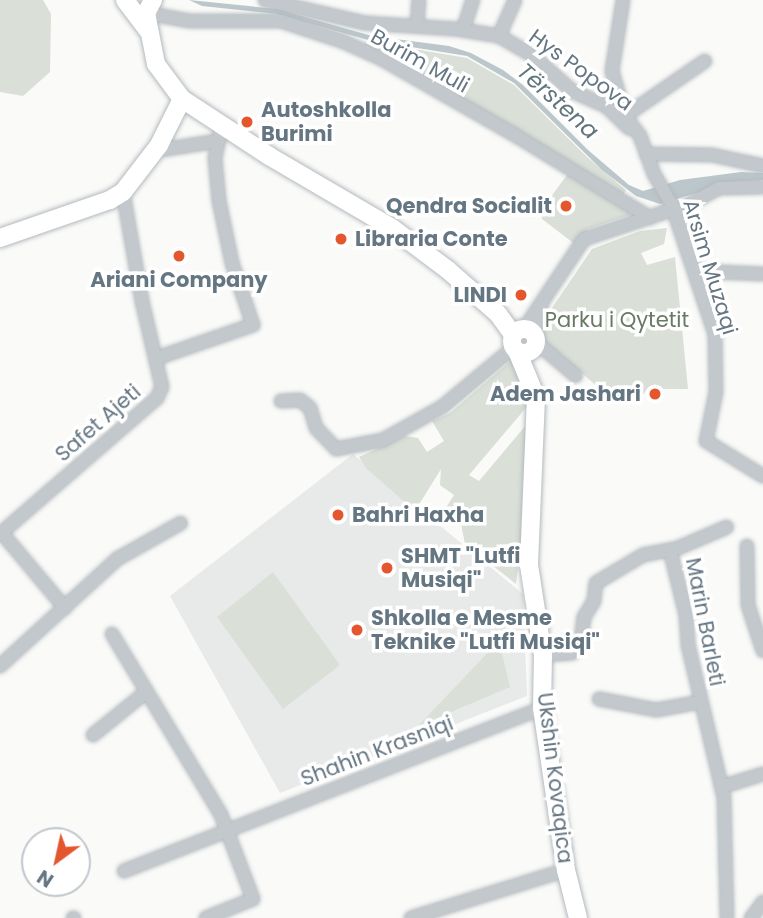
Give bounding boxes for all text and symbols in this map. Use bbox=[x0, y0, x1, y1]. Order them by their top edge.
street label: Burim Muli bbox=[366, 24, 474, 98]
street label: Hys Popova bbox=[524, 24, 638, 116]
water label: Tërstena bbox=[512, 57, 604, 145]
place label: Autoshkolla Burimi bbox=[261, 97, 391, 147]
marker: Autoshkolla Burimi bbox=[239, 114, 255, 130]
place label: Qendra Socialit bbox=[386, 193, 552, 219]
street label: Arsim Muzaqi bbox=[677, 196, 743, 338]
marker: Qendra Socialit bbox=[558, 198, 574, 214]
place label: Libraria Conte bbox=[355, 226, 508, 252]
marker: Libraria Conte bbox=[333, 231, 349, 247]
marker: Ariani Company bbox=[171, 248, 187, 264]
place label: Ariani Company bbox=[90, 267, 268, 293]
place label: LINDI bbox=[454, 282, 507, 308]
marker: LINDI bbox=[513, 287, 529, 303]
park label: Parku i Qytetit bbox=[545, 307, 689, 333]
street label: Safet Ajeti bbox=[50, 379, 146, 467]
place label: Adem Jashari bbox=[490, 381, 641, 407]
marker: Adem Jashari bbox=[647, 386, 663, 402]
place label: Bahri Haxha bbox=[352, 502, 484, 528]
marker: Bahri Haxha bbox=[330, 507, 346, 523]
place label: SHMT "Lutfi Musiqi" bbox=[401, 543, 520, 593]
street label: Marin Barleti bbox=[680, 556, 730, 688]
marker: SHMT "Lutfi Musiqi" bbox=[379, 560, 395, 576]
place label: Shkolla e Mesme Teknike "Lutfi Musiqi" bbox=[371, 605, 600, 655]
marker: Shkolla e Mesme Teknike "Lutfi Musiqi" bbox=[349, 622, 365, 638]
street label: Ukshin Kovaqica bbox=[532, 691, 578, 865]
street label: Shahin Krasniqi bbox=[297, 710, 457, 792]
north arrow bbox=[21, 827, 91, 897]
text: N bbox=[32, 863, 59, 894]

